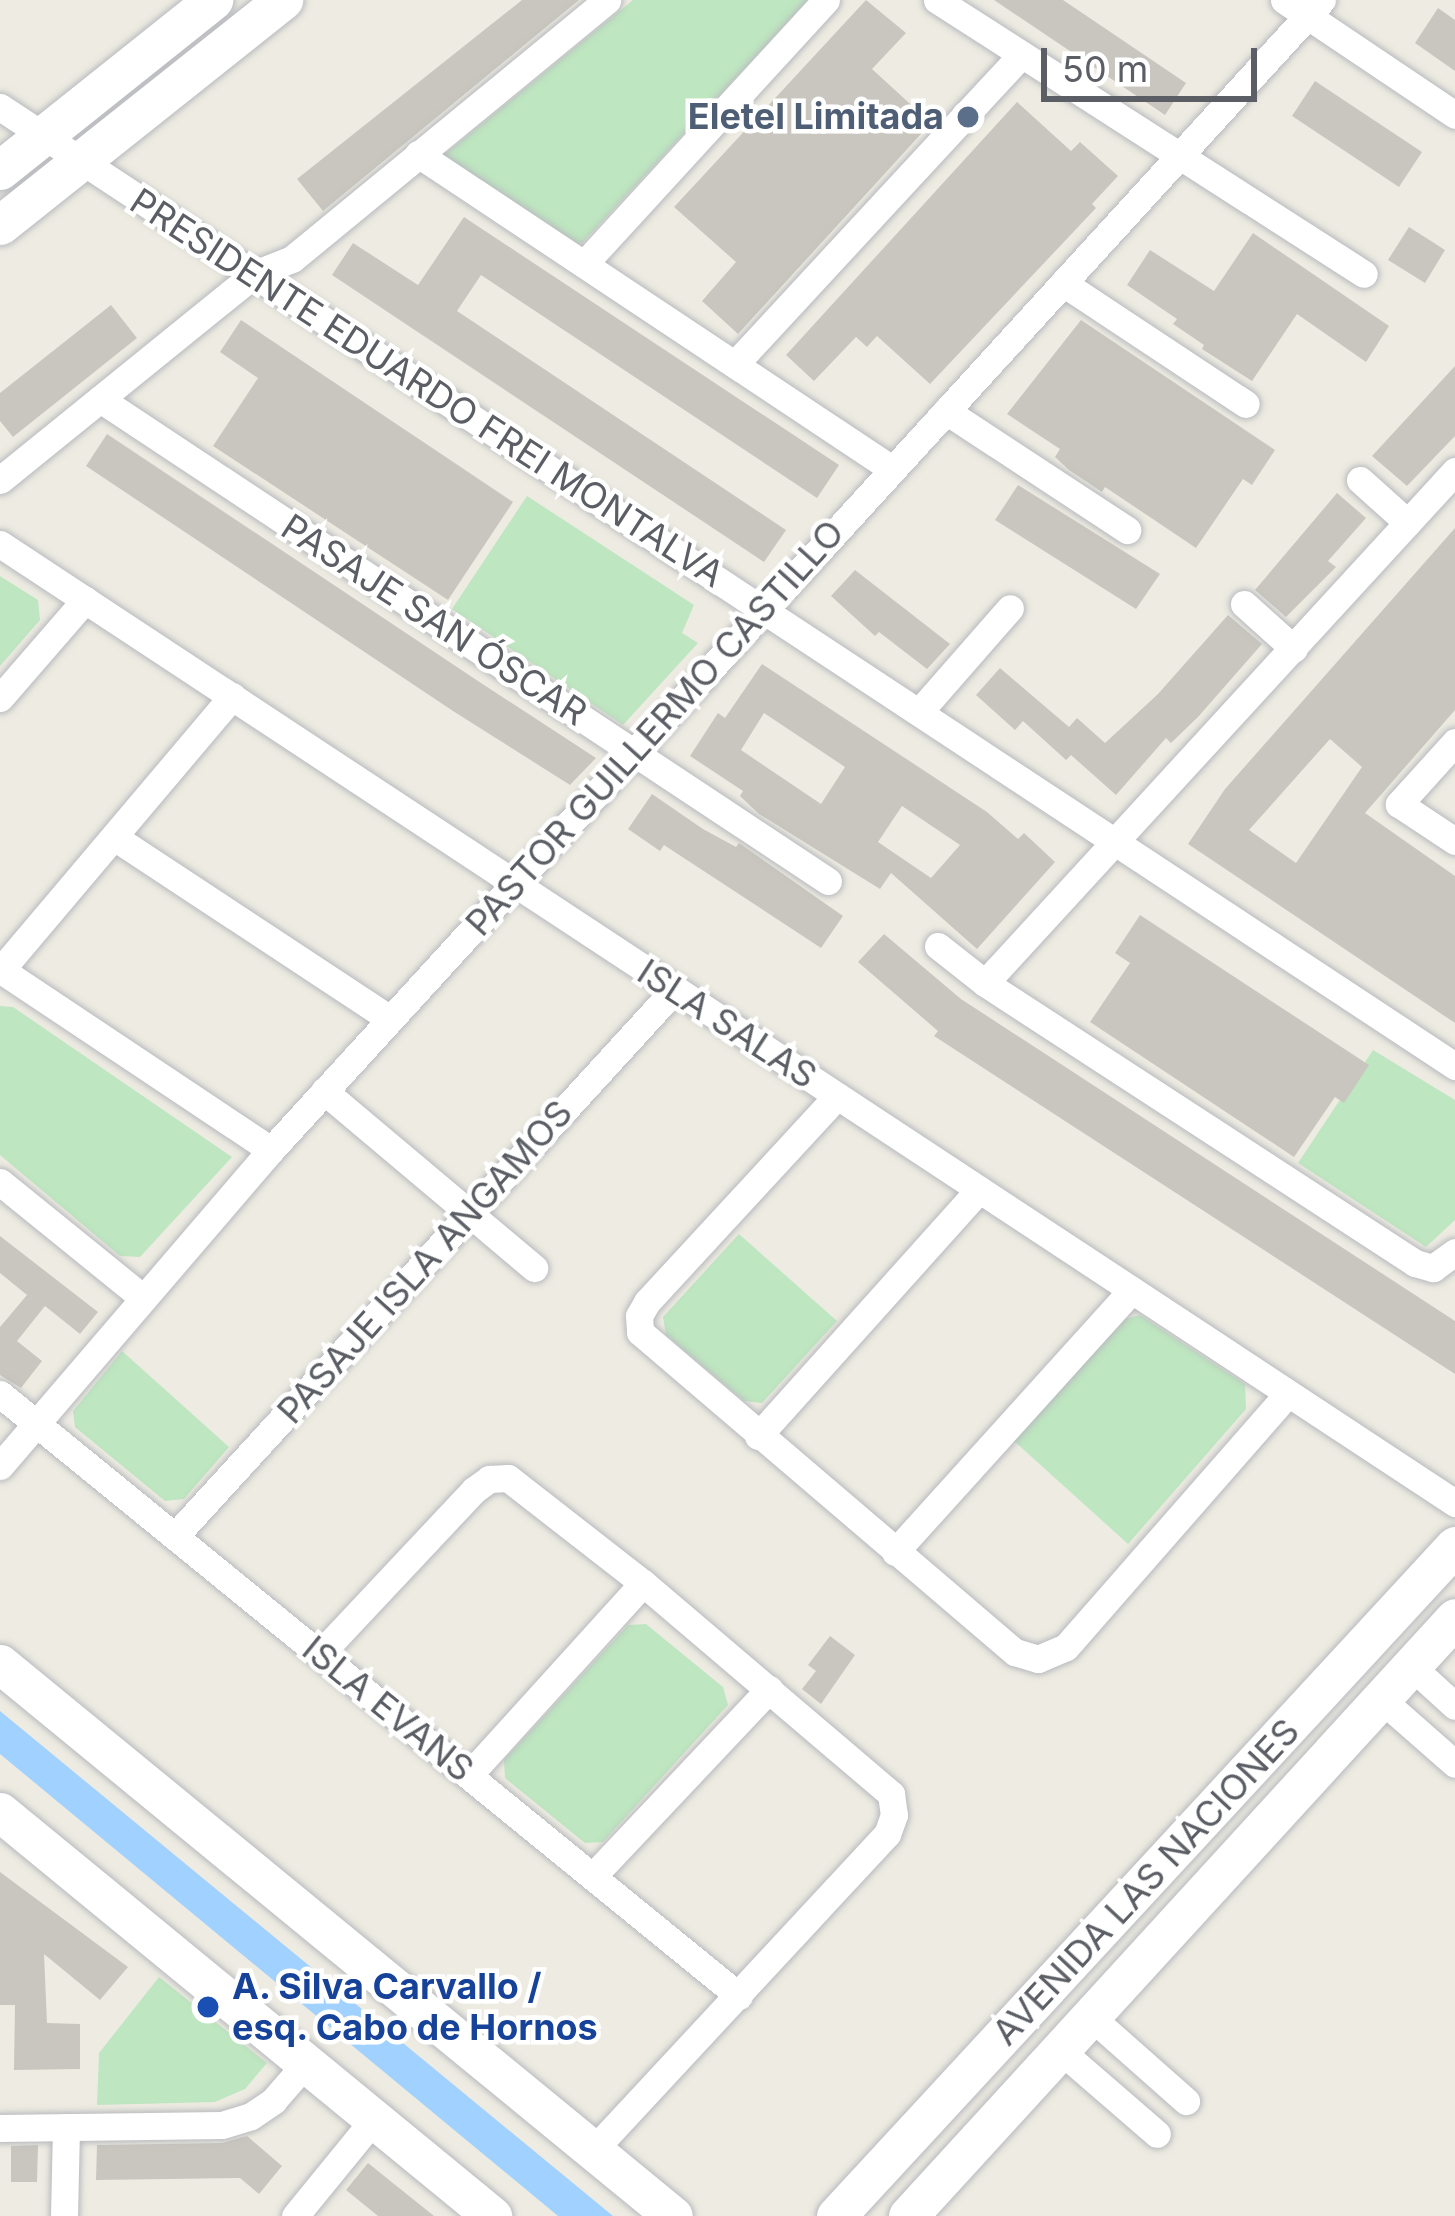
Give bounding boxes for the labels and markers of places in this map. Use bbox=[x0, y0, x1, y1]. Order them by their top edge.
place label: Eletel Limitada bbox=[688, 95, 944, 139]
marker: Eletel Limitada bbox=[955, 104, 981, 130]
place label: A. Silva Carvallo / esq. Cabo de Hornos bbox=[232, 1964, 599, 2049]
marker: A. Silva Carvallo / esq. Cabo de Hornos bbox=[195, 1994, 221, 2020]

